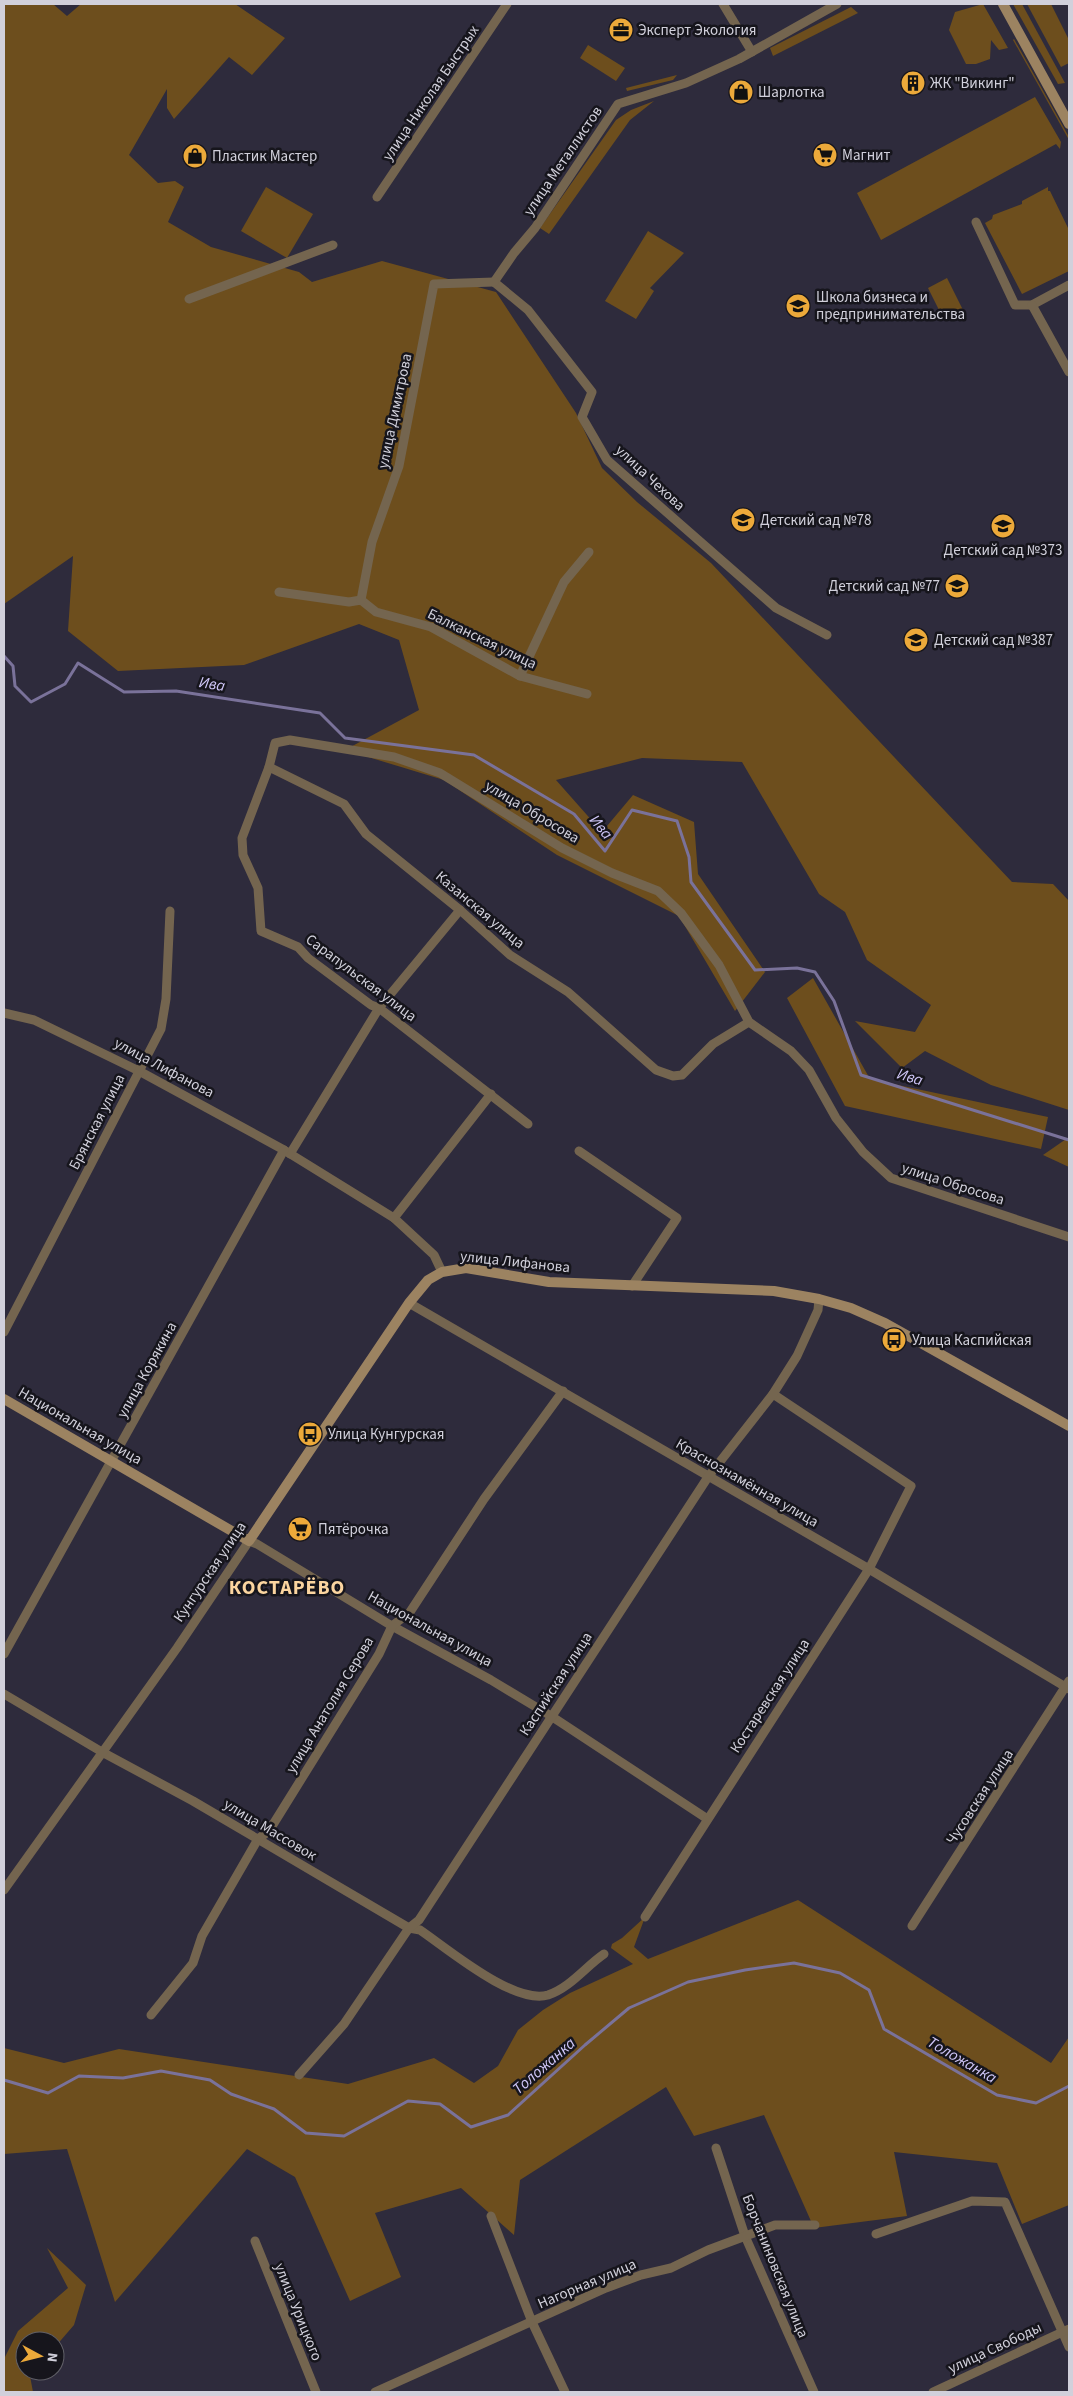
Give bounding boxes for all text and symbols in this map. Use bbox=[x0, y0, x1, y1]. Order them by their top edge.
office icon: Эксперт Экология bbox=[608, 17, 634, 43]
place label: Эксперт Экология bbox=[638, 20, 757, 41]
street label: улица Николая Быстрых bbox=[378, 21, 485, 165]
building icon: ЖК "Викинг" bbox=[900, 70, 926, 96]
place label: ЖК "Викинг" bbox=[930, 73, 1015, 94]
shop icon: Шарлотка bbox=[728, 79, 754, 105]
place label: Шарлотка bbox=[758, 82, 825, 103]
street label: улица Металлистов bbox=[518, 102, 608, 220]
supermarket icon: Магнит bbox=[812, 142, 838, 168]
shop icon: Пластик Мастер bbox=[182, 143, 208, 169]
place label: Магнит bbox=[842, 145, 891, 166]
place label: Пластик Мастер bbox=[212, 146, 317, 167]
place label: Школа бизнеса и предпринимательства bbox=[816, 287, 965, 325]
school or university icon: Школа бизнеса и предпринимательства bbox=[785, 293, 811, 319]
street label: улица Димитрова bbox=[373, 352, 417, 470]
street label: улица Чехова bbox=[611, 440, 689, 516]
school or university icon: Детский сад №78 bbox=[730, 507, 756, 533]
place label: Детский сад №78 bbox=[760, 510, 871, 531]
school or university icon: Детский сад №373 bbox=[990, 513, 1016, 539]
place label: Детский сад №373 bbox=[944, 540, 1062, 561]
school or university icon: Детский сад №77 bbox=[944, 573, 970, 599]
place label: Детский сад №77 bbox=[829, 576, 940, 597]
street label: Балканская улица bbox=[424, 603, 540, 675]
school or university icon: Детский сад №387 bbox=[903, 627, 929, 653]
place label: Детский сад №387 bbox=[934, 630, 1053, 651]
water label: Ива bbox=[197, 671, 227, 697]
street label: улица Обросова bbox=[481, 776, 583, 848]
water label: Ива bbox=[584, 810, 618, 844]
street label: Казанская улица bbox=[431, 866, 529, 954]
street label: Сарапульская улица bbox=[301, 929, 421, 1027]
street label: улица Лифанова bbox=[110, 1033, 218, 1103]
water label: Ива bbox=[894, 1063, 926, 1091]
street label: Брянская улица bbox=[64, 1071, 130, 1173]
street label: улица Обросова bbox=[899, 1158, 1007, 1210]
street label: улица Лифанова bbox=[459, 1246, 571, 1278]
street label: улица Корякина bbox=[112, 1318, 182, 1422]
bus stop icon: Улица Каспийская bbox=[881, 1327, 907, 1353]
place label: Улица Каспийская bbox=[912, 1330, 1032, 1351]
street label: Национальная улица bbox=[14, 1382, 146, 1470]
bus stop icon: Улица Кунгурская bbox=[297, 1421, 323, 1447]
place label: Улица Кунгурская bbox=[328, 1424, 445, 1445]
street label: Краснознамённая улица bbox=[672, 1433, 822, 1533]
supermarket icon: Пятёрочка bbox=[287, 1516, 313, 1542]
street label: Кунгурская улица bbox=[169, 1518, 251, 1626]
place label: Пятёрочка bbox=[318, 1519, 389, 1540]
district label: КОСТАРЁВО bbox=[229, 1574, 345, 1602]
street label: Национальная улица bbox=[364, 1586, 496, 1672]
street label: Каспийская улица bbox=[514, 1628, 598, 1740]
street label: улица Анатолия Серова bbox=[281, 1633, 379, 1777]
street label: Костаревская улица bbox=[725, 1635, 815, 1757]
street label: Чусовская улица bbox=[941, 1745, 1019, 1849]
street label: улица Массовок bbox=[220, 1794, 321, 1866]
water label: Толожанка bbox=[923, 2031, 1001, 2089]
water label: Толожанка bbox=[508, 2032, 581, 2100]
street label: Борчаниновская улица bbox=[737, 2191, 813, 2341]
street label: Нагорная улица bbox=[534, 2254, 640, 2314]
street label: улица Урицкого bbox=[269, 2260, 327, 2364]
street label: улица Свободы bbox=[945, 2317, 1045, 2379]
north arrow bbox=[15, 2331, 65, 2381]
text: N bbox=[41, 2352, 62, 2363]

